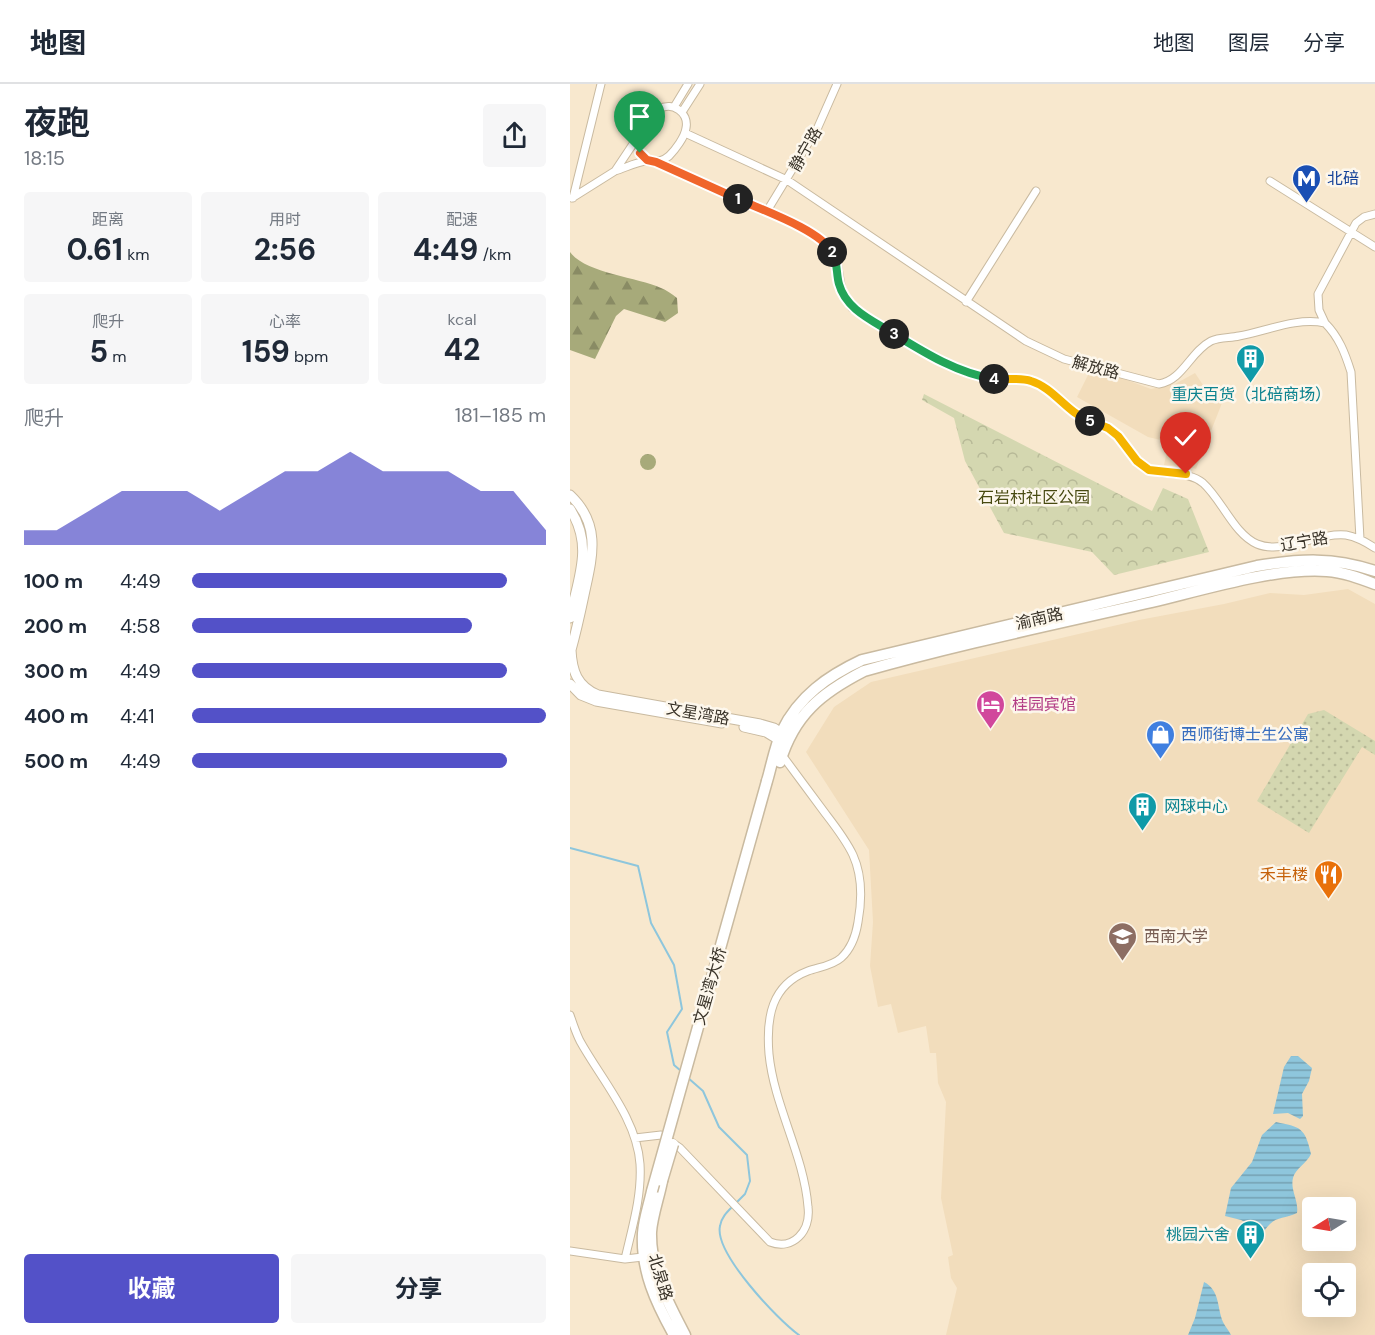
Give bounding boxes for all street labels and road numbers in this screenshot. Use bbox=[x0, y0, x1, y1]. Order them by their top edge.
street label: 静宁路 bbox=[784, 123, 827, 175]
street label: 解放路 bbox=[1070, 351, 1122, 384]
street label: 辽宁路 bbox=[1279, 527, 1330, 556]
street label: 渝南路 bbox=[1013, 603, 1065, 634]
street label: 文星湾路 bbox=[665, 698, 731, 729]
street label: 文星湾大桥 bbox=[688, 945, 731, 1027]
street label: 北泉路 bbox=[643, 1251, 678, 1303]

